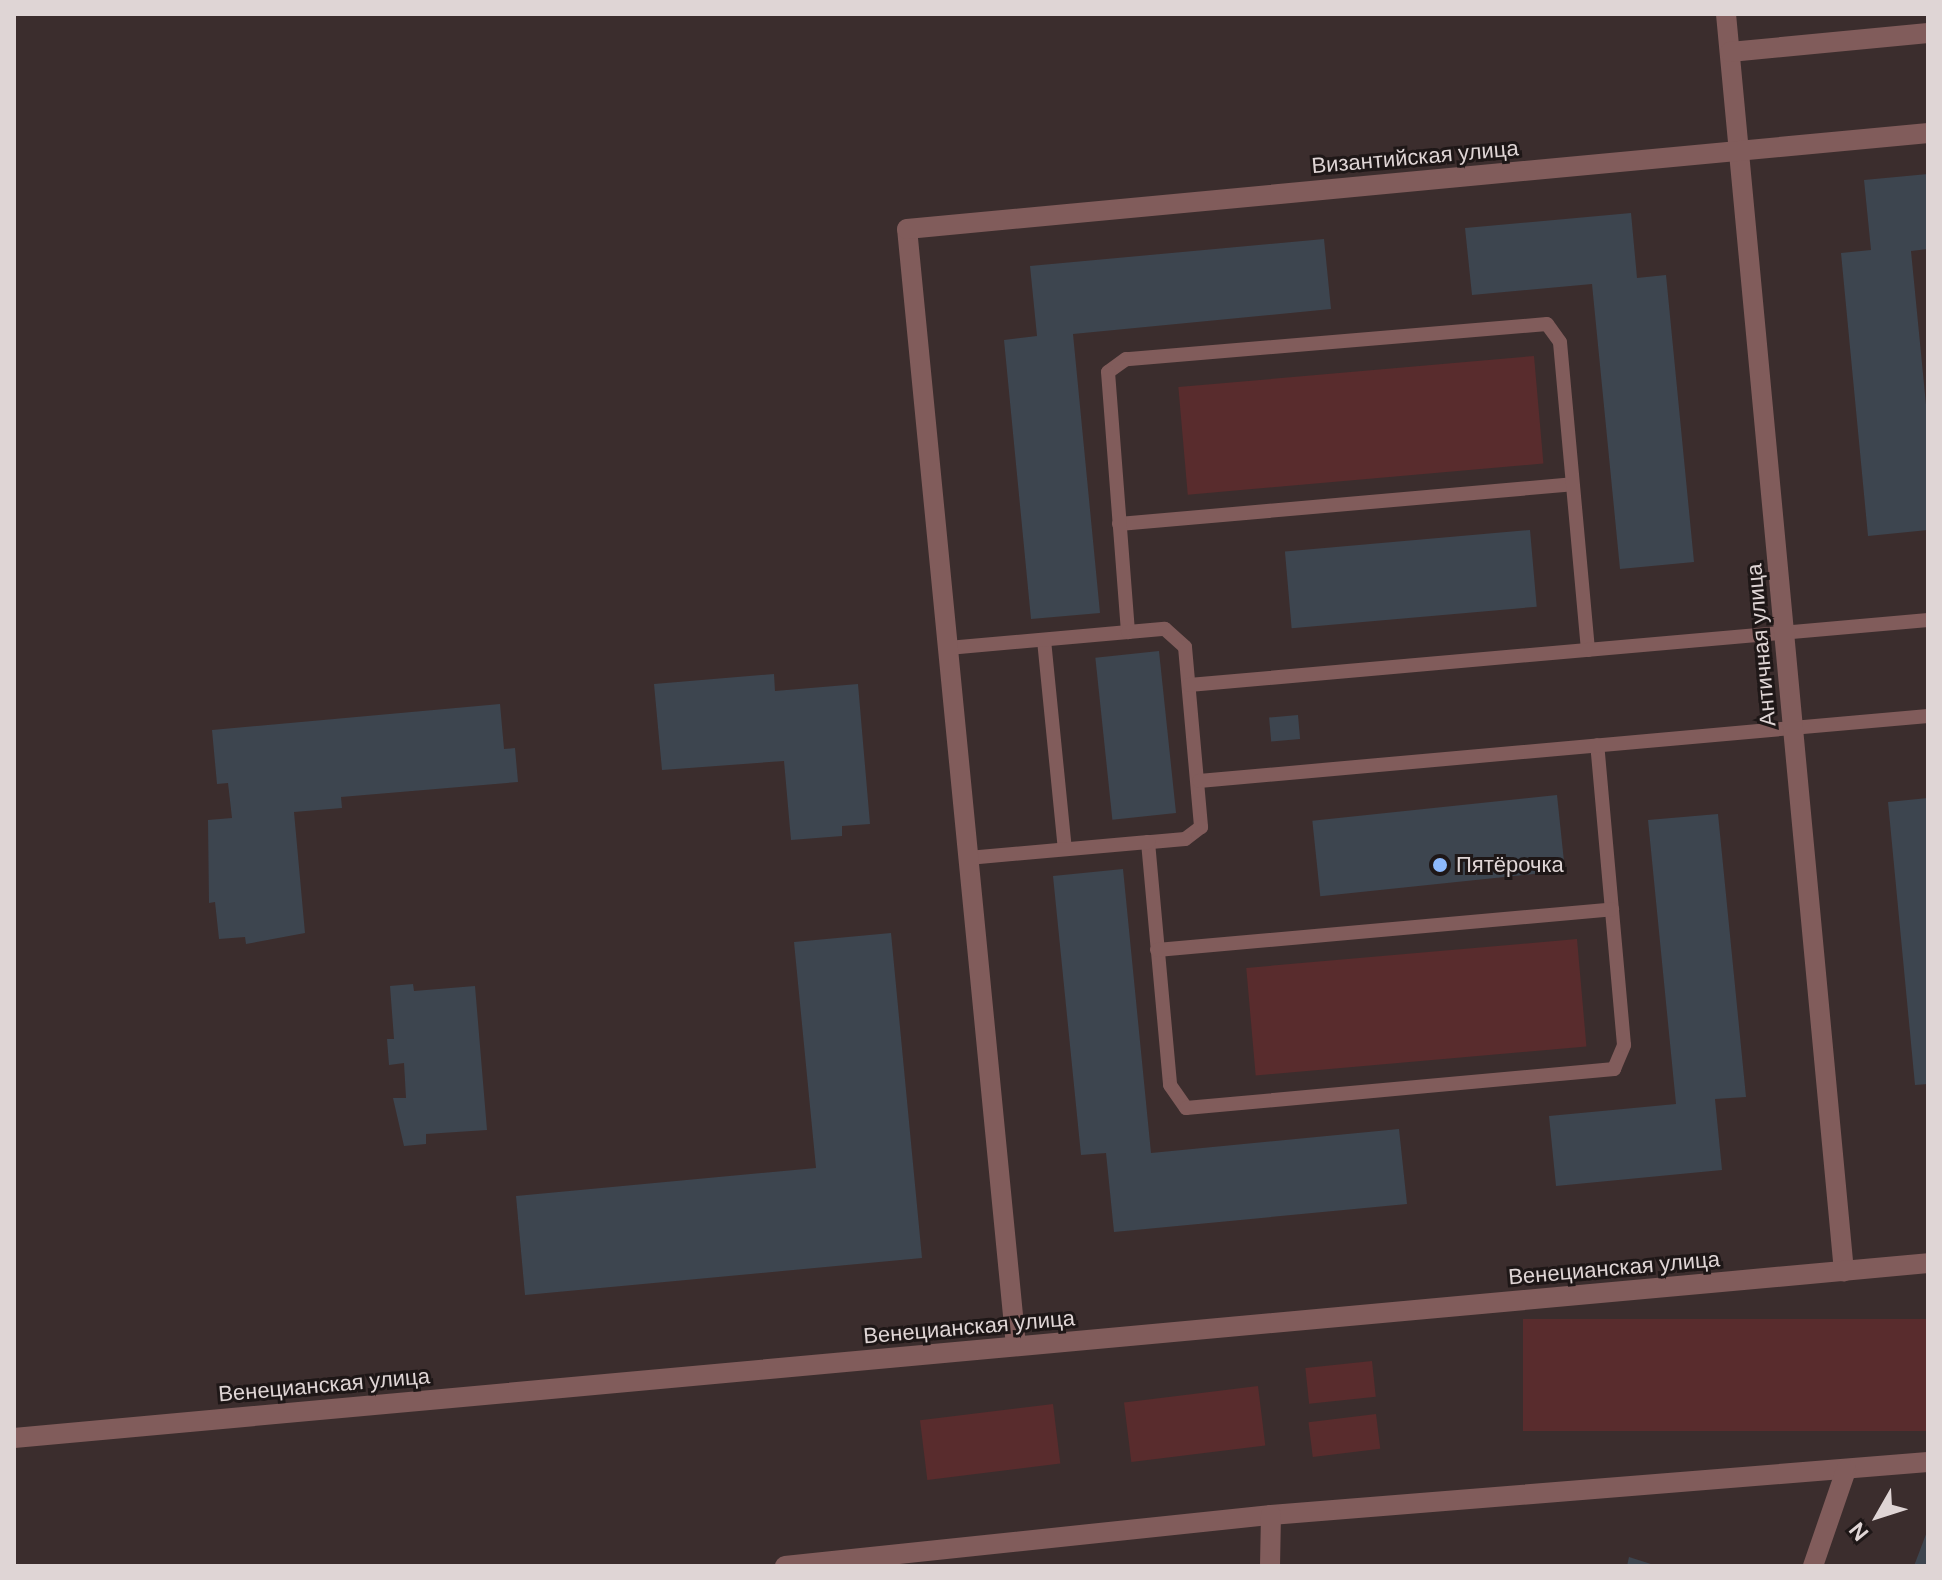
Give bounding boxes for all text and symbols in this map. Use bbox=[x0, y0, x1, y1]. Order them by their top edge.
street label: Византийская улица bbox=[1310, 135, 1520, 179]
street label: Античная улица bbox=[1741, 563, 1781, 727]
place label: Пятёрочка bbox=[1456, 852, 1564, 878]
marker: Пятёрочка bbox=[1431, 856, 1449, 874]
street label: Венецианская улица bbox=[1507, 1246, 1721, 1290]
street label: Венецианская улица bbox=[862, 1305, 1076, 1349]
street label: Венецианская улица bbox=[217, 1363, 431, 1407]
north arrow bbox=[1838, 1476, 1918, 1556]
text: N bbox=[1843, 1516, 1875, 1547]

